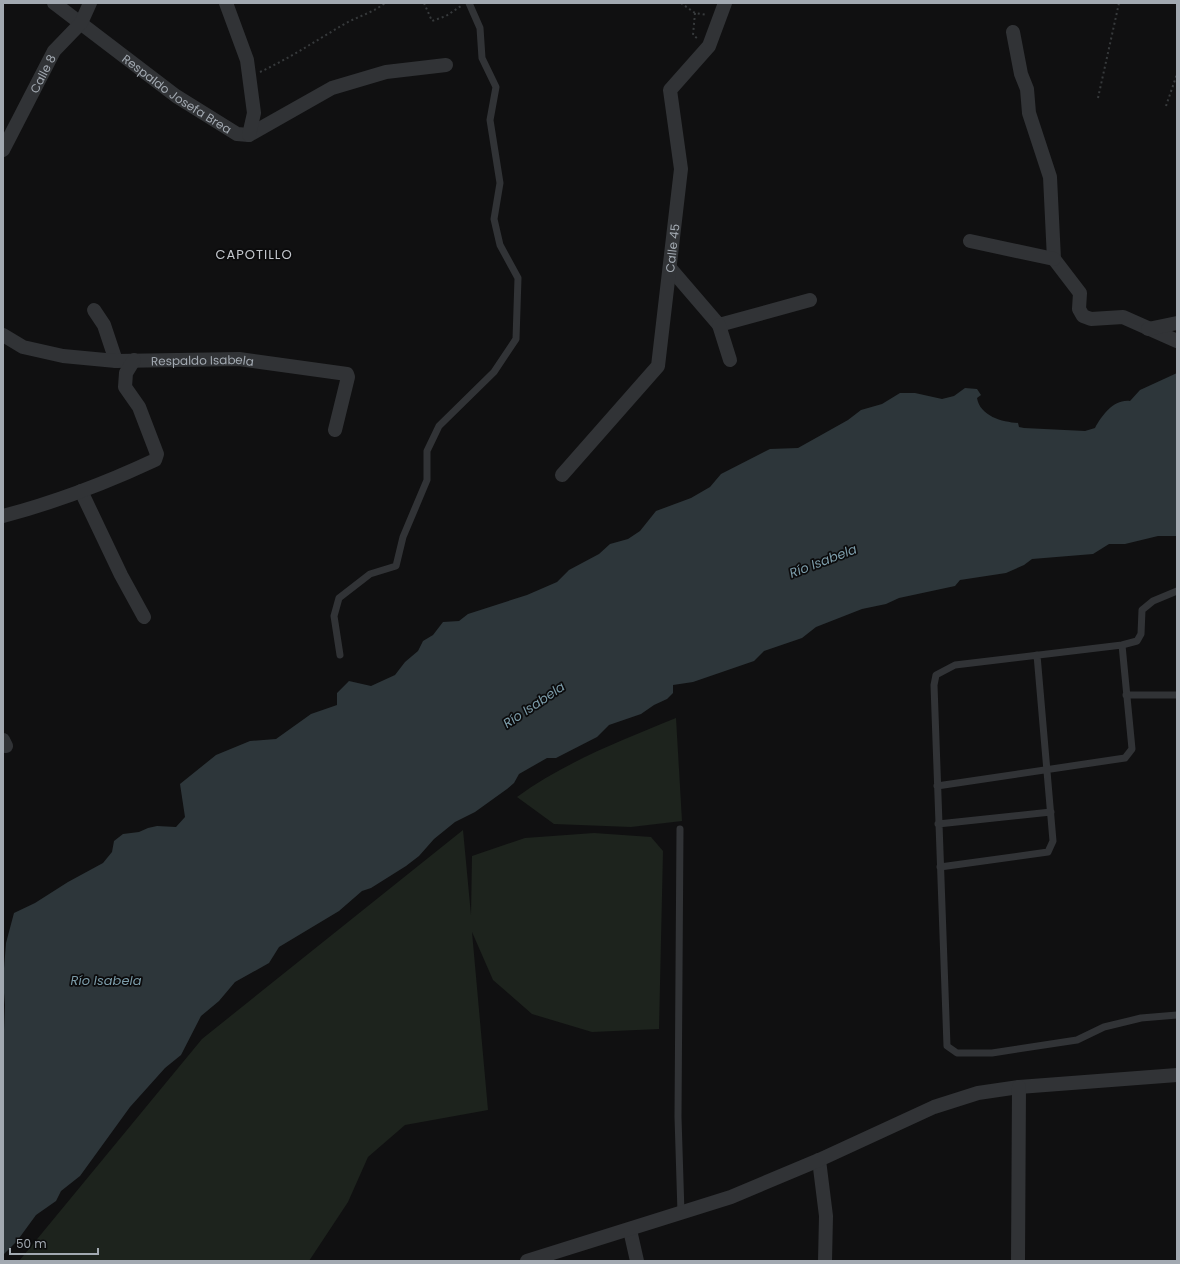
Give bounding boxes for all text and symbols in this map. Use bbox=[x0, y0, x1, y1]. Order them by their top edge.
street label: Respaldo Josefa Brea bbox=[119, 50, 235, 137]
street label: Calle 8 bbox=[25, 51, 59, 96]
street label: Calle 45 bbox=[660, 223, 683, 273]
district label: CAPOTILLO bbox=[215, 245, 293, 264]
street label: Respaldo Isabela bbox=[151, 350, 255, 369]
water label: Río Isabela bbox=[786, 539, 860, 583]
water label: Río Isabela bbox=[499, 677, 569, 733]
water label: Río Isabela bbox=[71, 971, 142, 990]
scale bar bbox=[10, 1230, 98, 1256]
text: 50 m bbox=[16, 1235, 47, 1252]

